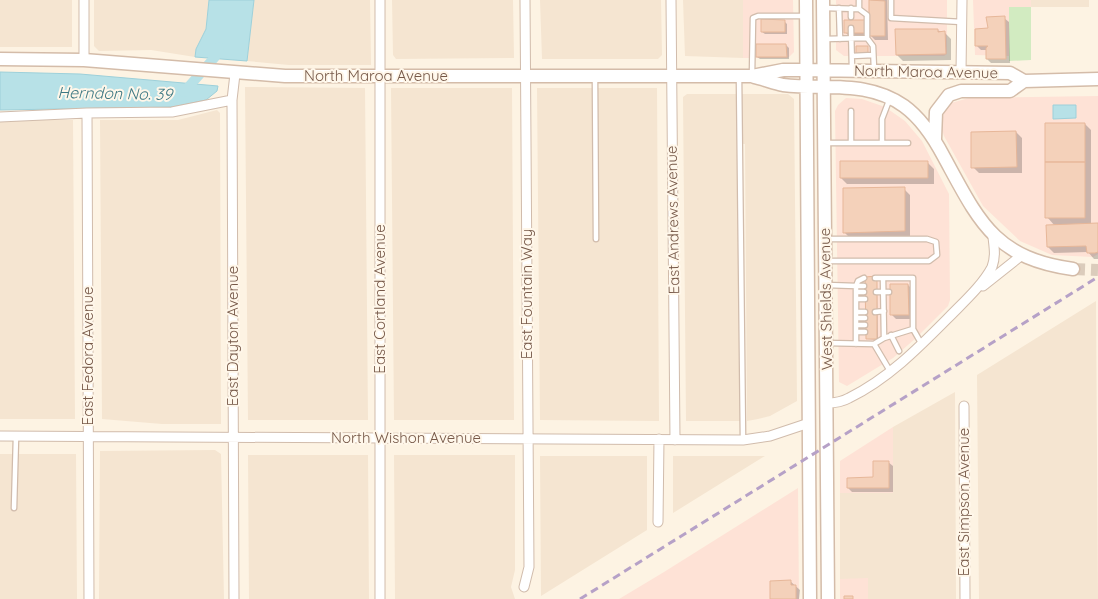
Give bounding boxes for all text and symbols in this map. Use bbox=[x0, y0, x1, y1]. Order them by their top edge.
street label: North Maroa Avenue bbox=[854, 61, 998, 82]
street label: North Maroa Avenue bbox=[304, 66, 448, 85]
water label: Herndon No. 39 bbox=[57, 82, 175, 104]
street label: East Andrews Avenue bbox=[662, 145, 683, 295]
street label: East Cortland Avenue bbox=[370, 224, 389, 374]
street label: West Shields Avenue bbox=[815, 228, 836, 370]
street label: East Fountain Way bbox=[517, 229, 536, 359]
street label: East Dayton Avenue bbox=[223, 266, 242, 406]
street label: East Fedora Avenue bbox=[78, 287, 97, 425]
street label: North Wishon Avenue bbox=[331, 428, 481, 447]
street label: East Simpson Avenue bbox=[954, 428, 973, 576]

